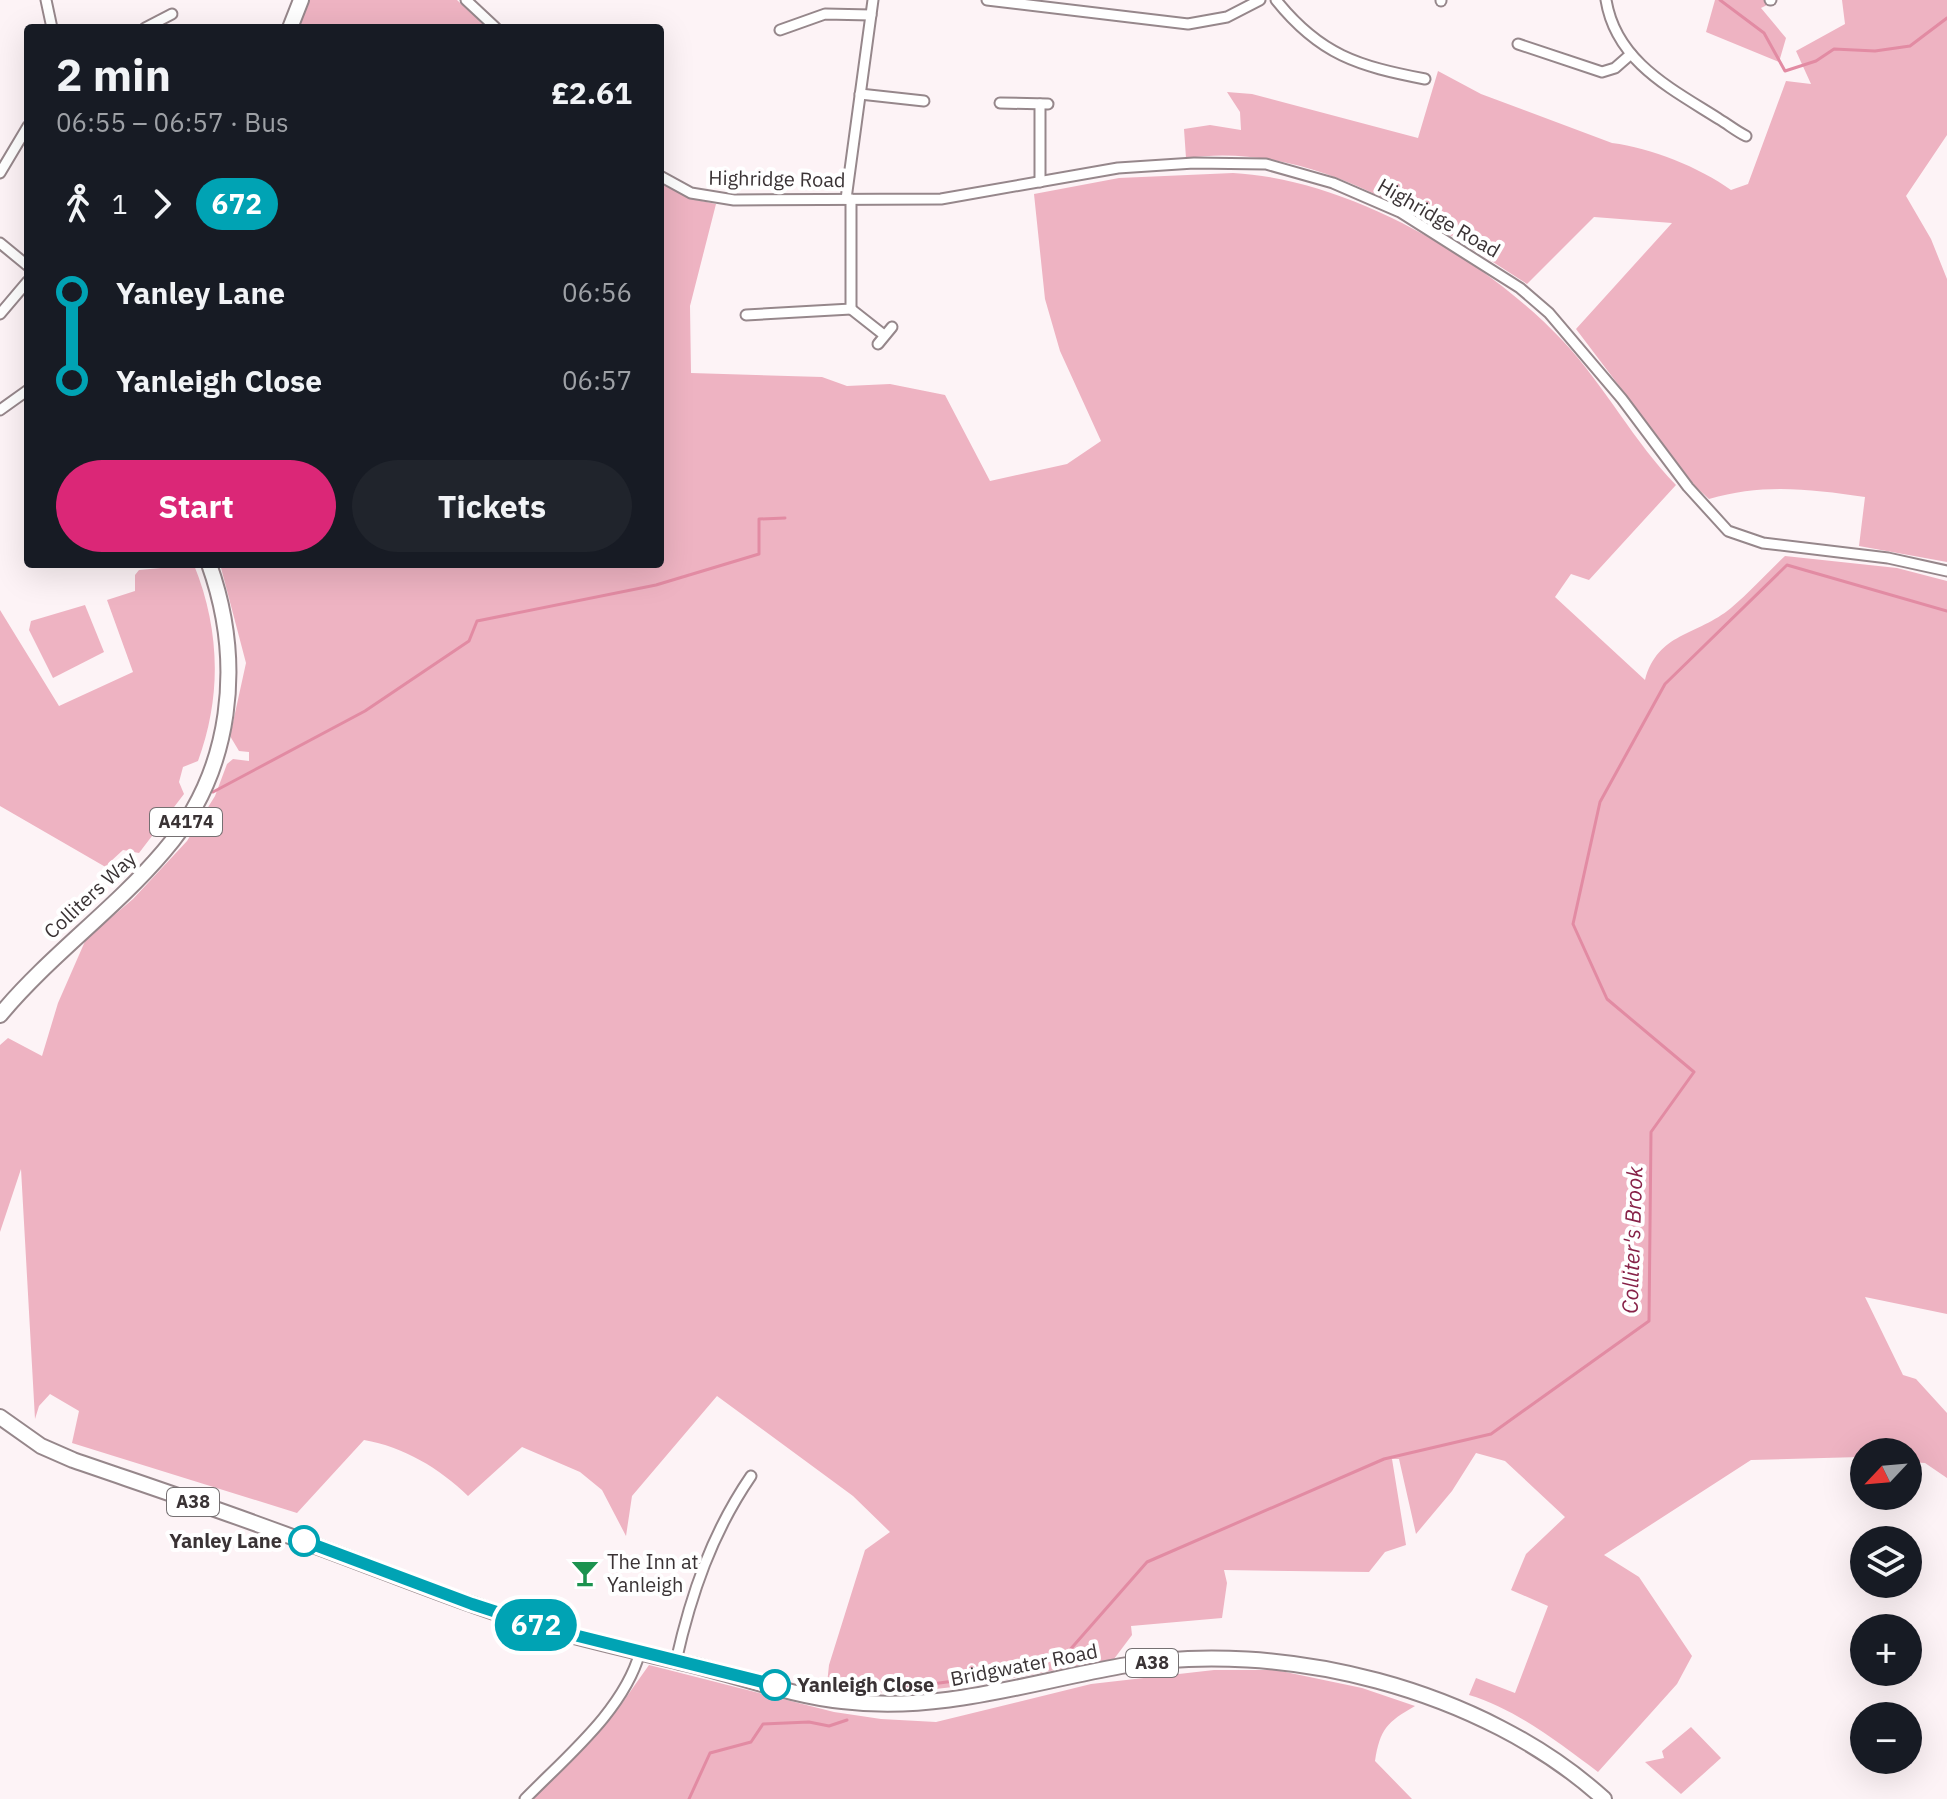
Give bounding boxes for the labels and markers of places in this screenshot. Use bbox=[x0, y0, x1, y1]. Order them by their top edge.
marker: Yanley Lane bbox=[289, 1526, 319, 1556]
place label: Yanley Lane bbox=[169, 1527, 282, 1554]
place label: The Inn at Yanleigh bbox=[607, 1548, 699, 1598]
bar icon: The Inn at Yanleigh bbox=[570, 1558, 600, 1588]
marker: Yanleigh Close bbox=[760, 1670, 790, 1700]
place label: Yanleigh Close bbox=[797, 1671, 934, 1698]

